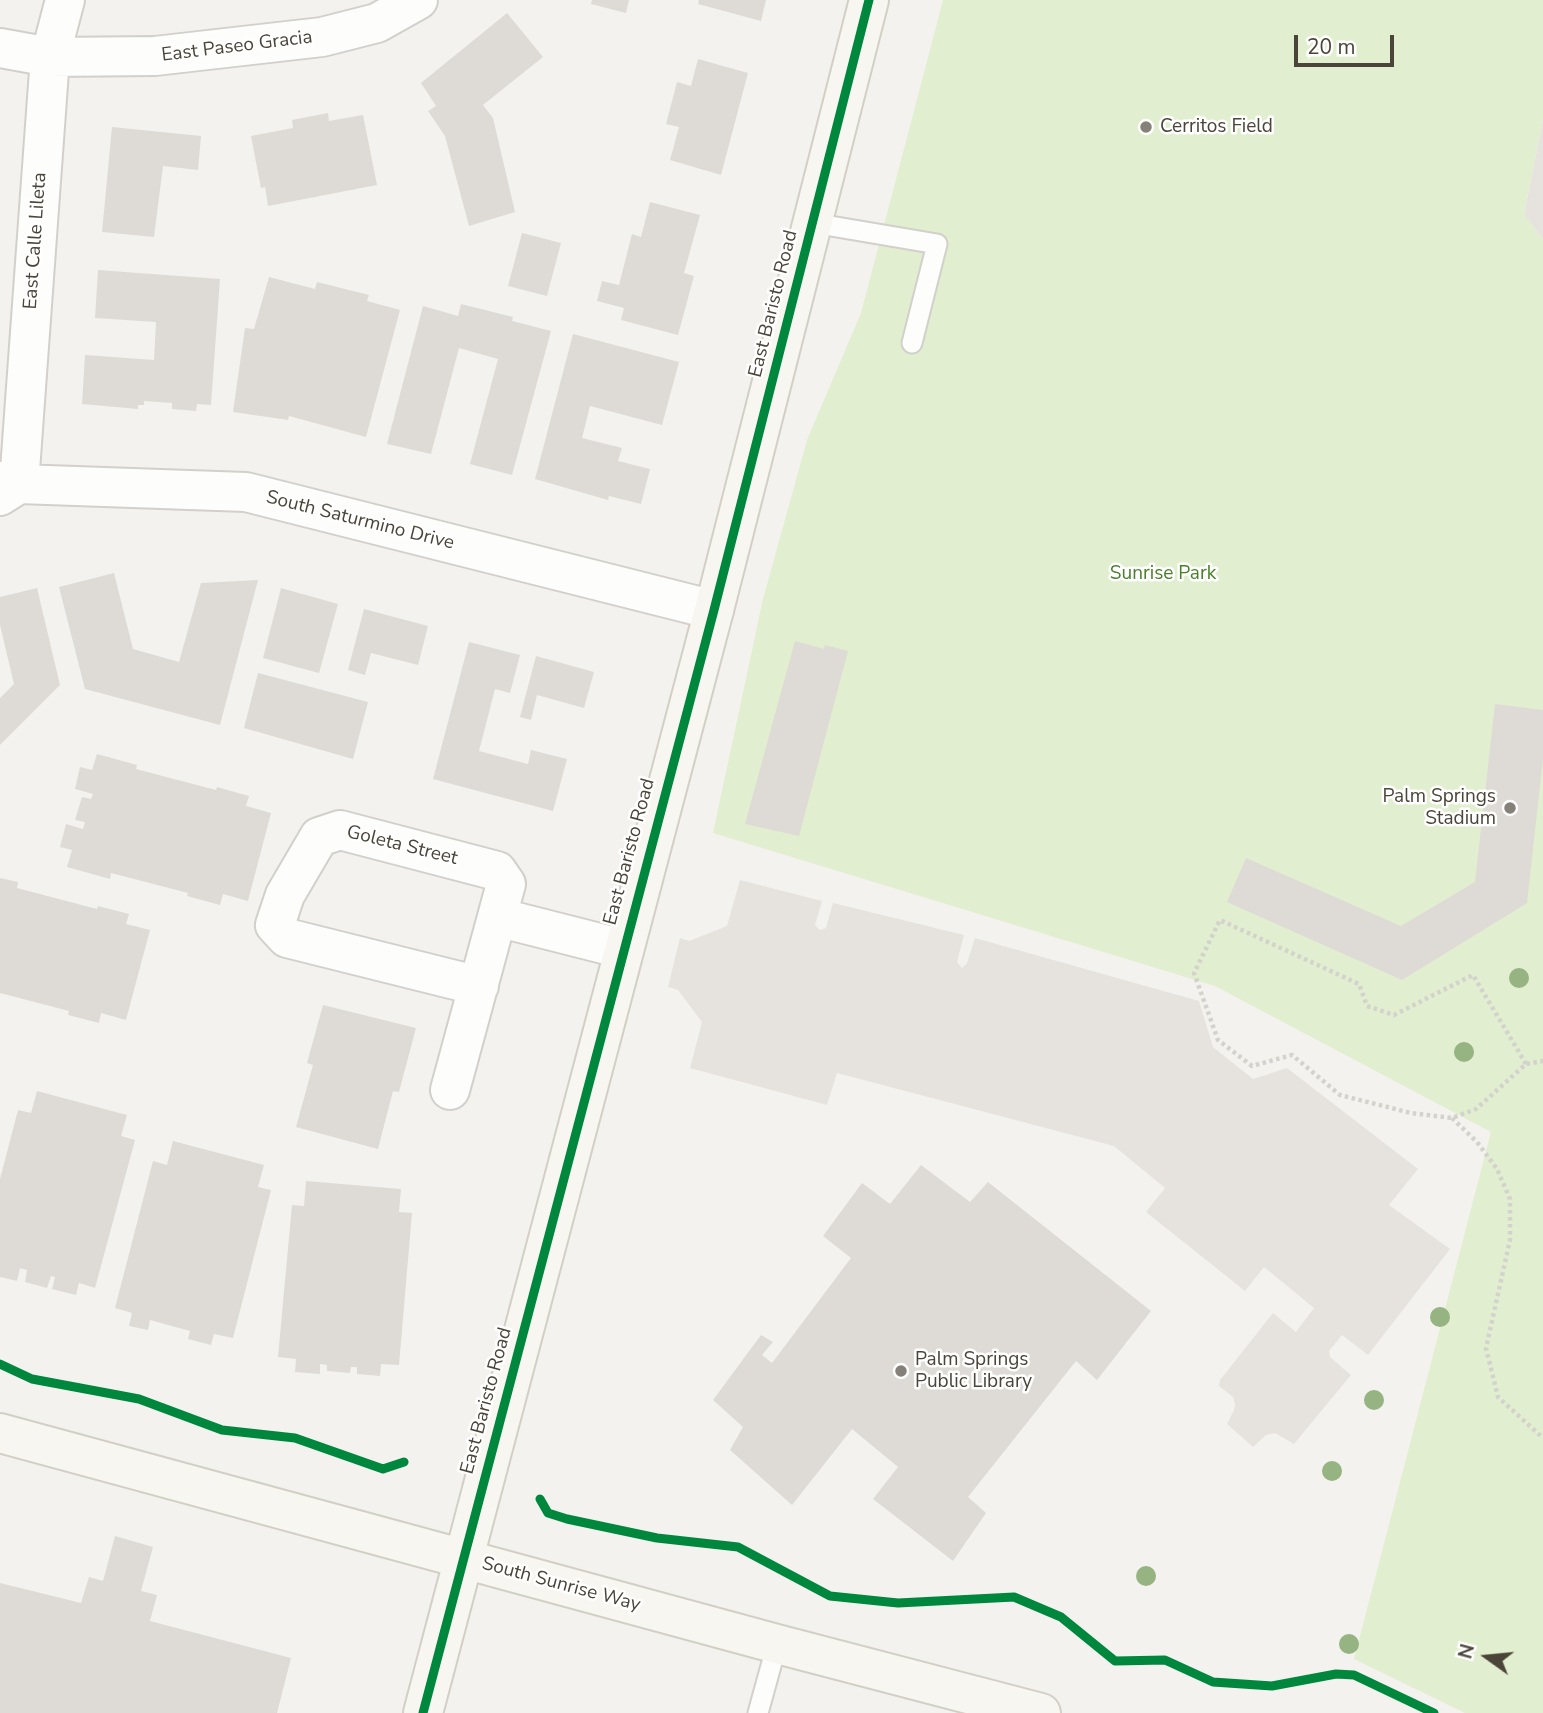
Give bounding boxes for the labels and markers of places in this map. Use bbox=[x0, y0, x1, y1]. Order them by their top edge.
place label: Cerritos Field bbox=[1160, 116, 1273, 138]
marker: Cerritos Field bbox=[1138, 119, 1154, 135]
place label: Palm Springs Stadium bbox=[1383, 786, 1496, 830]
marker: Palm Springs Stadium bbox=[1502, 800, 1518, 816]
place label: Palm Springs Public Library bbox=[915, 1349, 1032, 1393]
marker: Palm Springs Public Library bbox=[893, 1363, 909, 1379]

